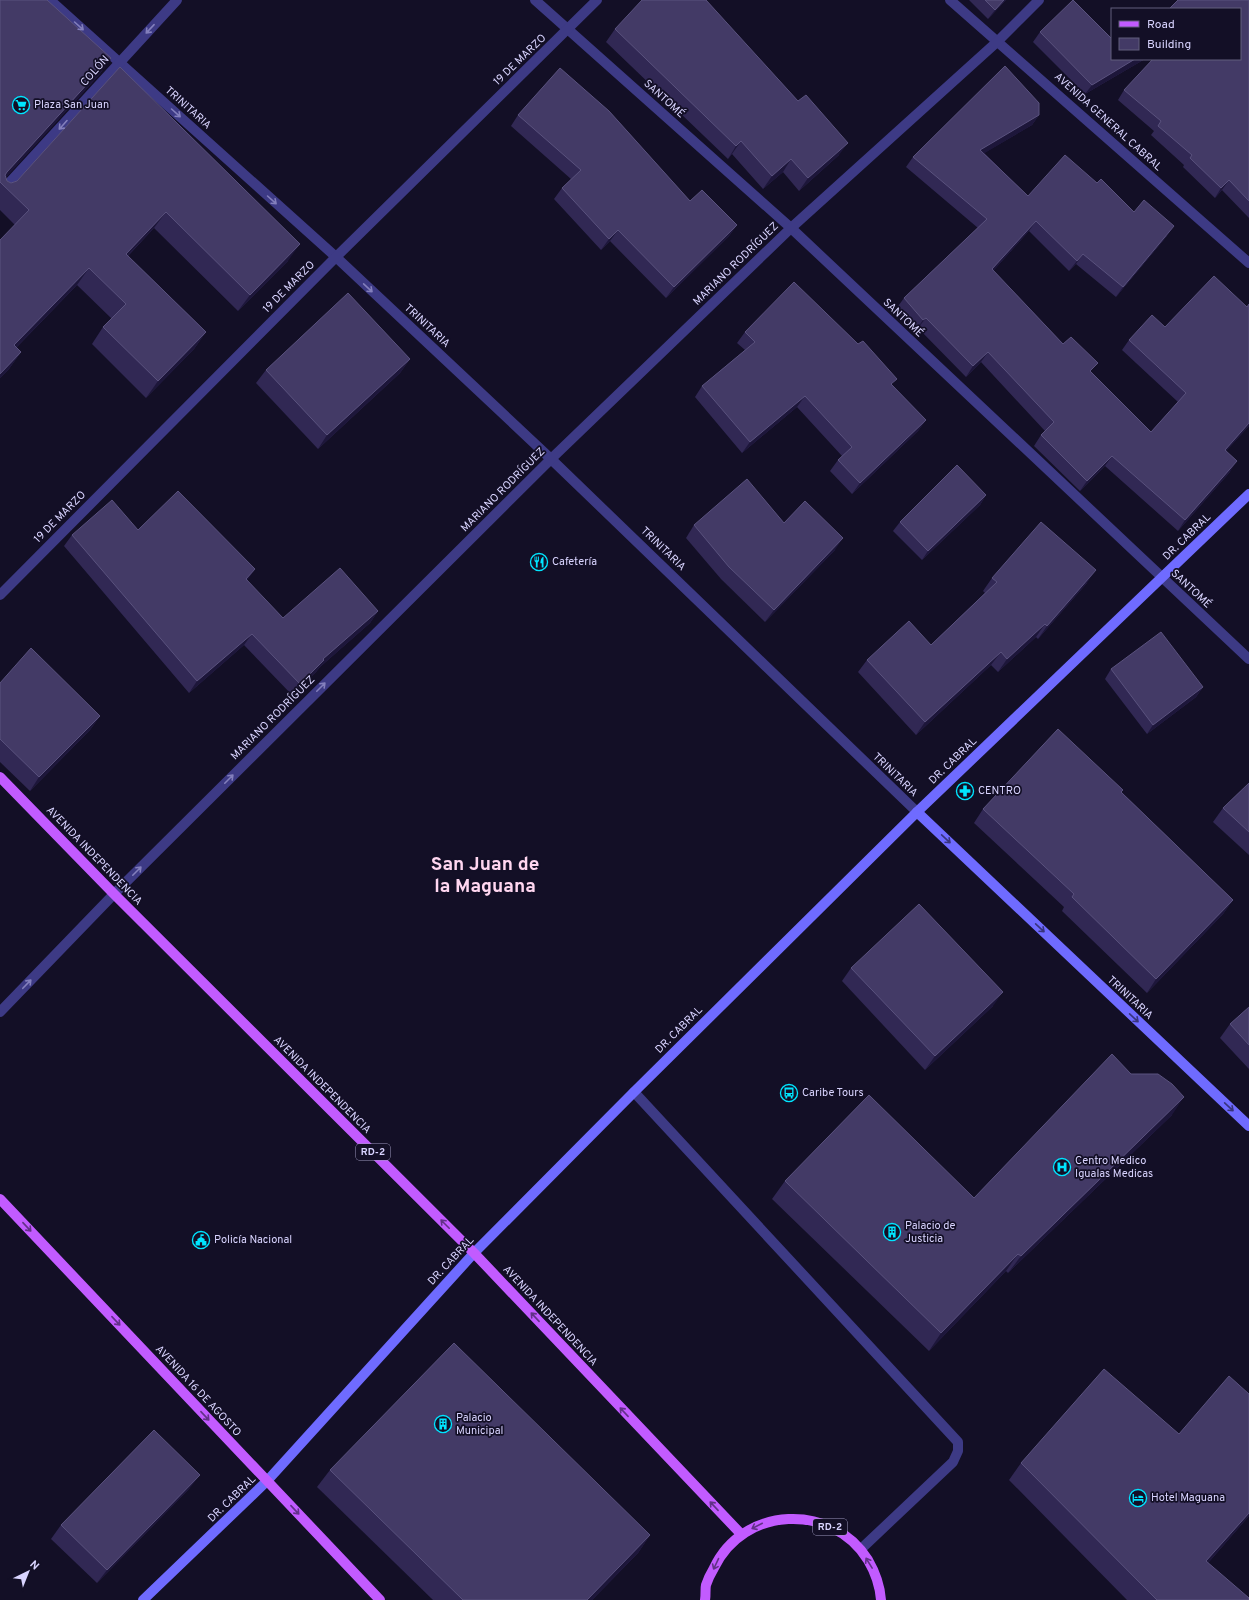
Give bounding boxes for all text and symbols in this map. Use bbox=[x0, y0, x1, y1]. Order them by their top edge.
legend bbox=[1111, 8, 1241, 60]
text: Road bbox=[1147, 17, 1175, 33]
one-way arrow bbox=[74, 21, 84, 30]
one-way arrow bbox=[145, 24, 155, 34]
street label: 19 DE MARZO bbox=[491, 31, 549, 89]
text: Building bbox=[1147, 37, 1191, 53]
street label: COLÓN bbox=[77, 52, 112, 89]
street label: AVENIDA GENERAL CABRAL bbox=[1051, 70, 1165, 174]
street label: SANTOMÉ bbox=[641, 76, 688, 121]
street label: TRINITARIA bbox=[162, 84, 214, 132]
supermarket icon: Plaza San Juan bbox=[11, 95, 31, 115]
place label: Plaza San Juan bbox=[34, 98, 109, 112]
one-way arrow bbox=[170, 108, 181, 117]
one-way arrow bbox=[58, 120, 67, 130]
one-way arrow bbox=[267, 195, 277, 205]
street label: MARIANO RODRÍGUEZ bbox=[690, 219, 782, 309]
street label: 19 DE MARZO bbox=[260, 258, 318, 316]
one-way arrow bbox=[363, 283, 373, 292]
street label: SANTOMÉ bbox=[880, 295, 927, 340]
street label: TRINITARIA bbox=[401, 301, 453, 351]
street label: MARIANO RODRÍGUEZ bbox=[457, 444, 548, 535]
street label: 19 DE MARZO bbox=[31, 488, 89, 546]
street label: DR. CABRAL bbox=[1160, 511, 1214, 563]
street label: TRINITARIA bbox=[637, 524, 689, 574]
restaurant icon: Cafetería bbox=[529, 552, 549, 572]
place label: Cafetería bbox=[552, 555, 597, 569]
street label: SANTOMÉ bbox=[1168, 566, 1215, 611]
street label: MARIANO RODRÍGUEZ bbox=[227, 672, 318, 763]
one-way arrow bbox=[316, 682, 326, 692]
street label: DR. CABRAL bbox=[926, 735, 980, 787]
street label: TRINITARIA bbox=[869, 750, 921, 800]
one-way arrow bbox=[224, 774, 234, 784]
pharmacy icon: CENTRO bbox=[955, 781, 975, 801]
place label: CENTRO bbox=[978, 784, 1021, 798]
street label: AVENIDA INDEPENDENCIA bbox=[43, 803, 145, 909]
one-way arrow bbox=[940, 834, 950, 843]
district label: San Juan de la Maguana bbox=[431, 853, 539, 899]
one-way arrow bbox=[132, 866, 142, 876]
one-way arrow bbox=[1035, 924, 1045, 933]
street label: TRINITARIA bbox=[1104, 973, 1156, 1023]
one-way arrow bbox=[22, 979, 32, 989]
street label: DR. CABRAL bbox=[652, 1003, 706, 1057]
one-way arrow bbox=[1129, 1013, 1139, 1023]
street label: AVENIDA INDEPENDENCIA bbox=[270, 1033, 374, 1137]
bus stop icon: Caribe Tours bbox=[779, 1083, 799, 1103]
place label: Caribe Tours bbox=[802, 1086, 864, 1100]
one-way arrow bbox=[1224, 1102, 1234, 1112]
road number: RD-2 bbox=[356, 1144, 390, 1160]
place label: Centro Medico Igualas Medicas bbox=[1075, 1154, 1153, 1181]
hospital icon: Centro Medico Igualas Medicas bbox=[1052, 1157, 1072, 1177]
one-way arrow bbox=[440, 1219, 450, 1229]
place label: Palacio de Justicia bbox=[905, 1219, 956, 1246]
one-way arrow bbox=[22, 1222, 32, 1232]
building icon: Palacio de Justicia bbox=[882, 1222, 902, 1242]
public building icon: Policía Nacional bbox=[191, 1230, 211, 1250]
place label: Policía Nacional bbox=[214, 1233, 292, 1247]
street label: DR. CABRAL bbox=[425, 1234, 477, 1288]
street label: AVENIDA INDEPENDENCIA bbox=[500, 1263, 600, 1369]
one-way arrow bbox=[530, 1312, 540, 1322]
one-way arrow bbox=[111, 1316, 120, 1326]
street label: AVENIDA 16 DE AGOSTO bbox=[152, 1342, 244, 1440]
one-way arrow bbox=[620, 1406, 629, 1417]
one-way arrow bbox=[201, 1411, 210, 1421]
place label: Palacio Municipal bbox=[456, 1411, 503, 1438]
building icon: Palacio Municipal bbox=[433, 1414, 453, 1434]
street label: DR. CABRAL bbox=[205, 1473, 259, 1525]
hotel icon: Hotel Maguana bbox=[1128, 1488, 1148, 1508]
place label: Hotel Maguana bbox=[1151, 1491, 1225, 1505]
one-way arrow bbox=[709, 1501, 719, 1511]
one-way arrow bbox=[290, 1505, 300, 1515]
road number: RD-2 bbox=[813, 1519, 847, 1535]
one-way arrow bbox=[752, 1523, 764, 1530]
north arrow bbox=[8, 1552, 48, 1592]
one-way arrow bbox=[712, 1557, 719, 1569]
one-way arrow bbox=[865, 1557, 873, 1569]
text: N bbox=[26, 1558, 42, 1573]

